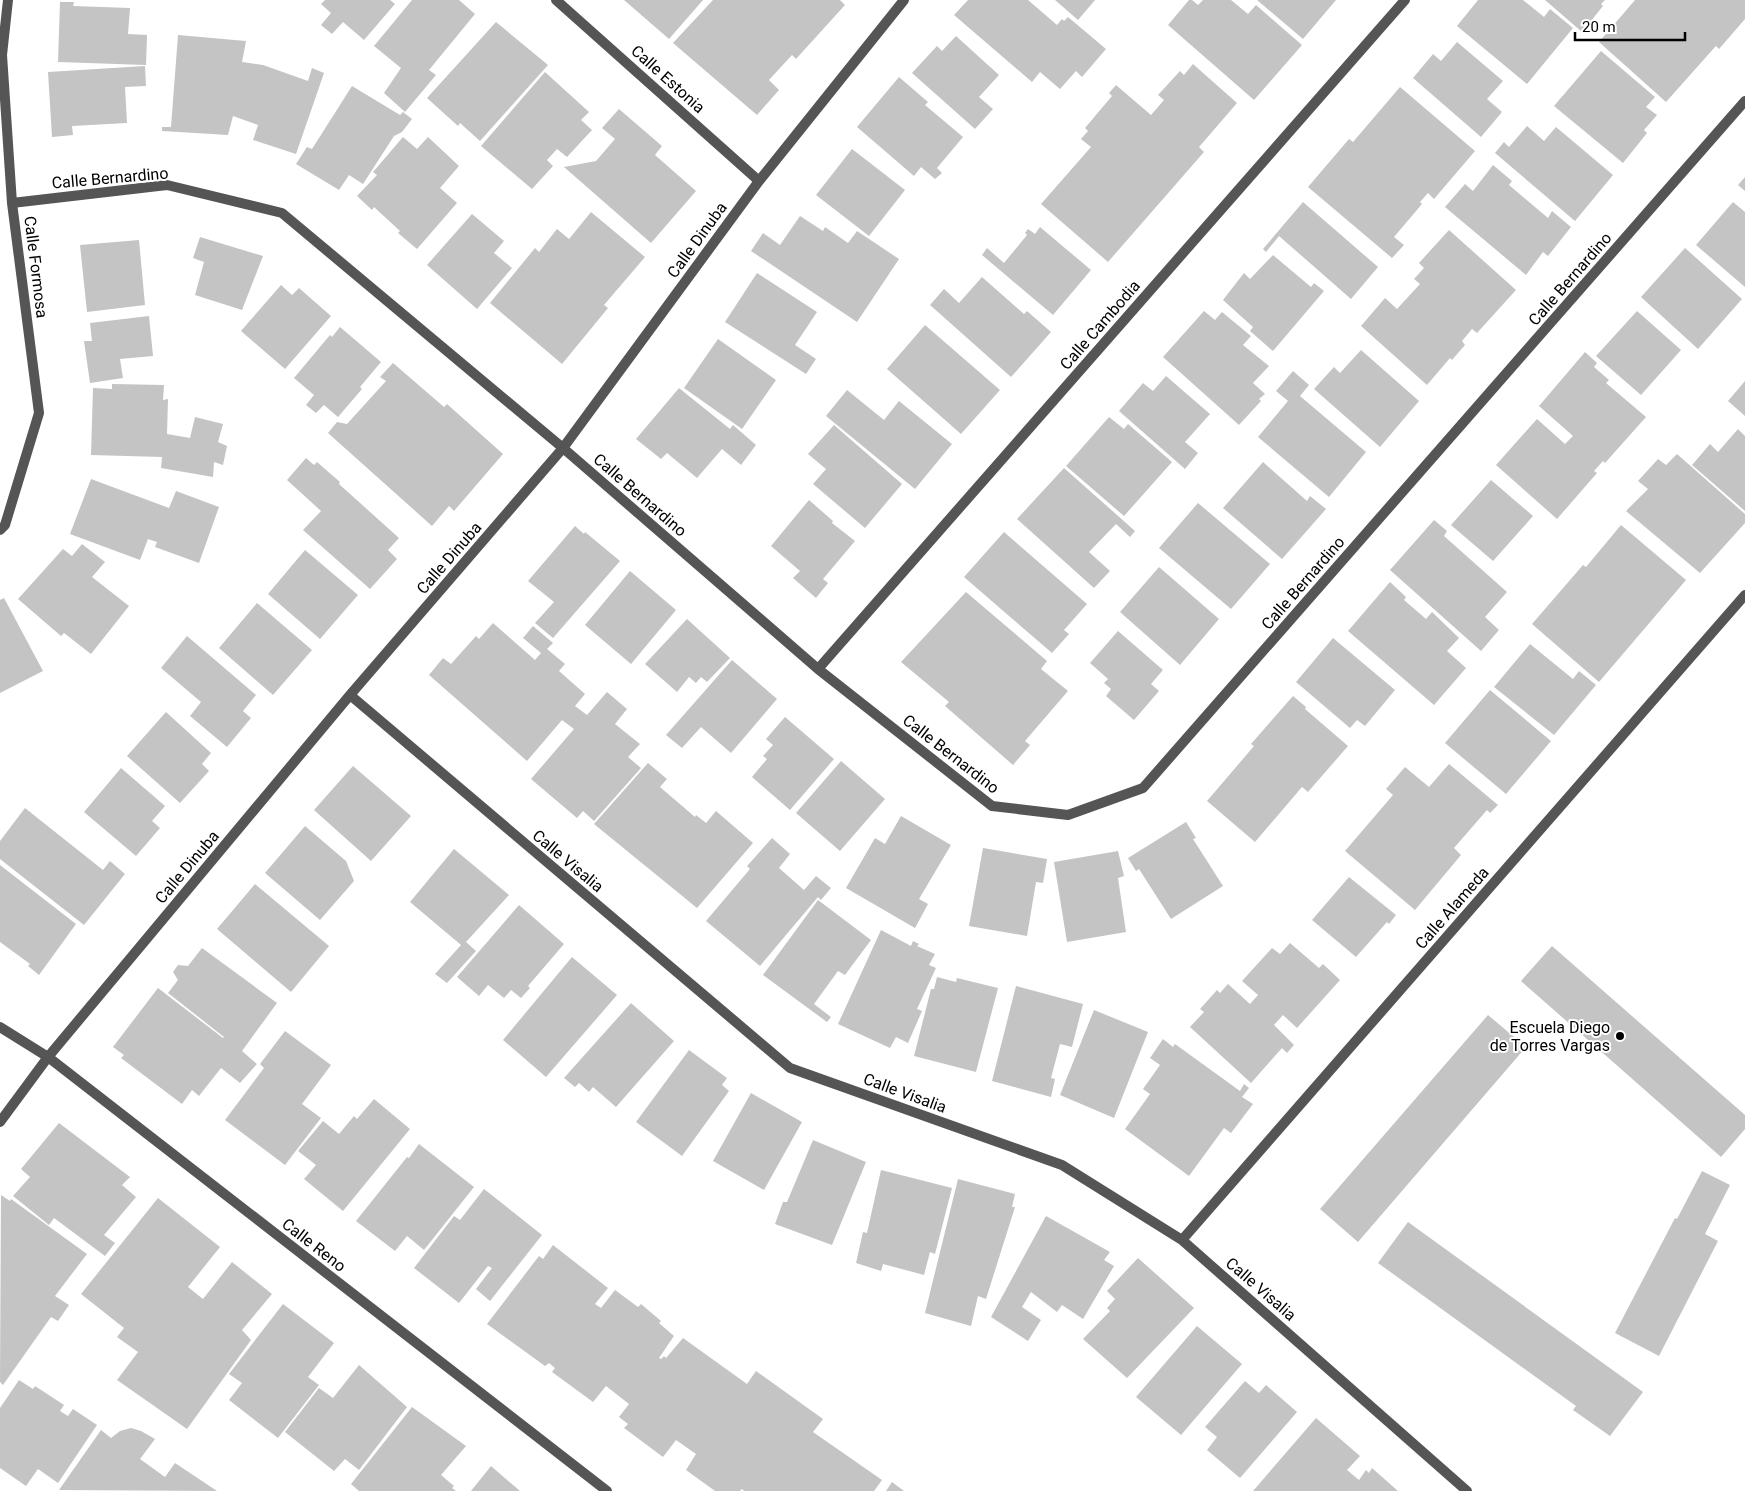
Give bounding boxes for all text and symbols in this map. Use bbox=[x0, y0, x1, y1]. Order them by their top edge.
scale bar bbox=[1575, 10, 1685, 42]
text: 20 m bbox=[1582, 18, 1616, 36]
street label: Calle Estonia bbox=[627, 41, 709, 117]
street label: Calle Bernardino bbox=[51, 163, 169, 193]
street label: Calle Dinuba bbox=[663, 198, 731, 282]
street label: Calle Formosa bbox=[20, 215, 52, 319]
street label: Calle Bernardino bbox=[1524, 229, 1616, 329]
street label: Calle Cambodia bbox=[1056, 276, 1144, 374]
street label: Calle Bernardino bbox=[590, 449, 690, 541]
street label: Calle Dinuba bbox=[413, 518, 485, 598]
street label: Calle Bernardino bbox=[1257, 533, 1349, 633]
street label: Calle Bernardino bbox=[899, 711, 1003, 797]
street label: Calle Visalia bbox=[529, 826, 607, 896]
street label: Calle Dinuba bbox=[151, 827, 223, 907]
street label: Calle Alameda bbox=[1411, 863, 1493, 953]
place label: Escuela Diego de Torres Vargas bbox=[1490, 1018, 1610, 1055]
marker: Escuela Diego de Torres Vargas bbox=[1614, 1030, 1626, 1042]
street label: Calle Visalia bbox=[861, 1069, 949, 1117]
street label: Calle Reno bbox=[278, 1214, 350, 1276]
street label: Calle Visalia bbox=[1222, 1253, 1300, 1325]

